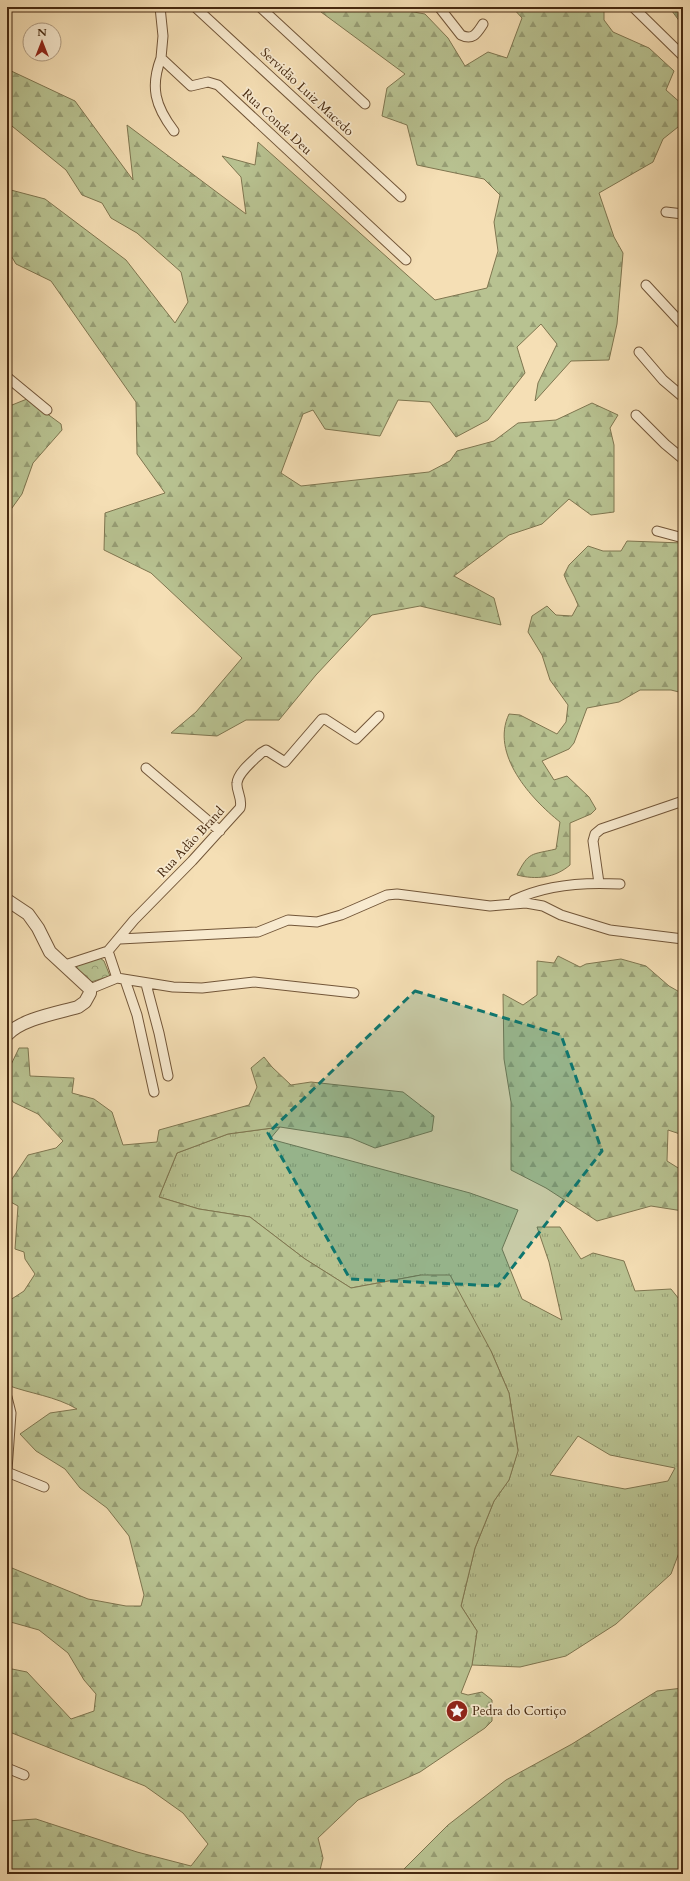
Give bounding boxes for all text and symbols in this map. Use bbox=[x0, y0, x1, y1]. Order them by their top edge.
north arrow bbox=[22, 22, 62, 62]
text: N bbox=[37, 25, 47, 40]
street label: Servidão Luiz Macedo bbox=[256, 44, 358, 140]
street label: Rua Conde Deu bbox=[238, 85, 316, 159]
street label: Rua Adão Brand bbox=[153, 802, 229, 881]
place icon: Pedra do Cortiço bbox=[444, 1698, 470, 1724]
place label: Pedra do Cortiço bbox=[472, 1702, 566, 1720]

